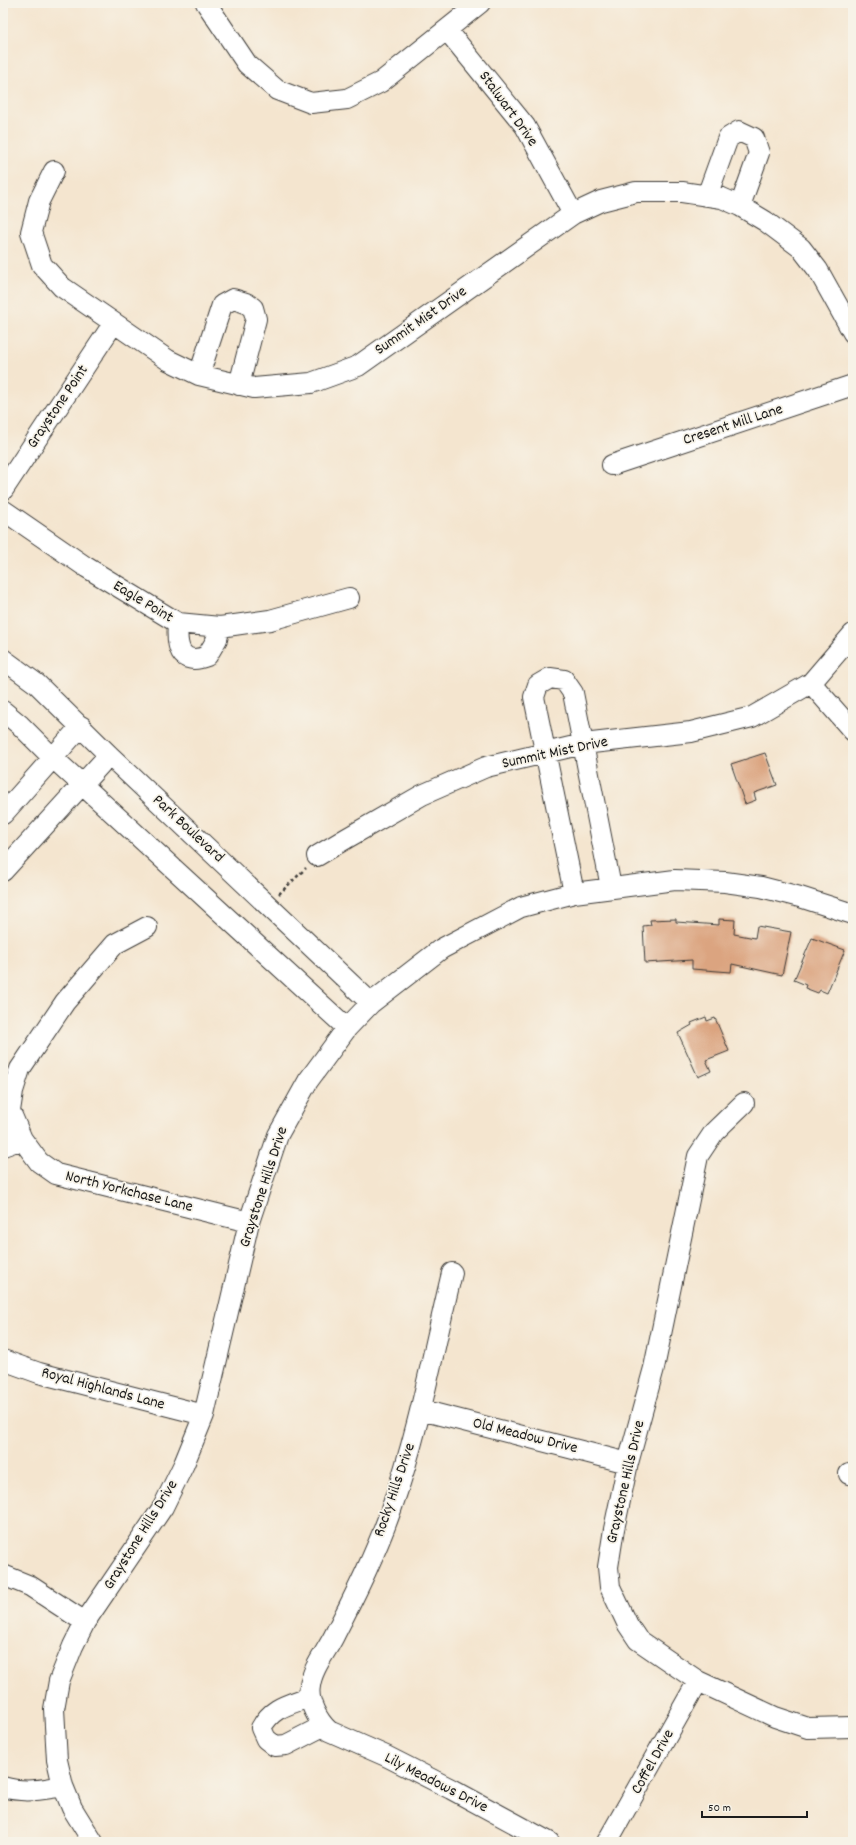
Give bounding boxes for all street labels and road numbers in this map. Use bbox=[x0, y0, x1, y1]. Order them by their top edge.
street label: Stalwart Drive bbox=[473, 66, 543, 152]
street label: Summit Mist Drive bbox=[370, 281, 472, 361]
street label: Graystone Point bbox=[21, 361, 95, 453]
street label: Cresent Mill Lane bbox=[680, 398, 786, 452]
street label: Eagle Point bbox=[108, 575, 178, 629]
street label: Summit Mist Drive bbox=[500, 731, 610, 775]
street label: Park Boulevard bbox=[147, 790, 229, 868]
street label: Graystone Hills Drive bbox=[234, 1124, 294, 1250]
street label: North Yorkchase Lane bbox=[63, 1165, 195, 1219]
street label: Royal Highlands Lane bbox=[39, 1361, 167, 1417]
street label: Old Meadow Drive bbox=[470, 1412, 580, 1460]
street label: Graystone Hills Drive bbox=[601, 1418, 651, 1546]
street label: Rocky Hills Drive bbox=[368, 1440, 422, 1540]
street label: Graystone Hills Drive bbox=[98, 1476, 184, 1594]
street label: Coffel Drive bbox=[626, 1725, 680, 1799]
street label: Lily Meadows Drive bbox=[380, 1747, 492, 1819]

